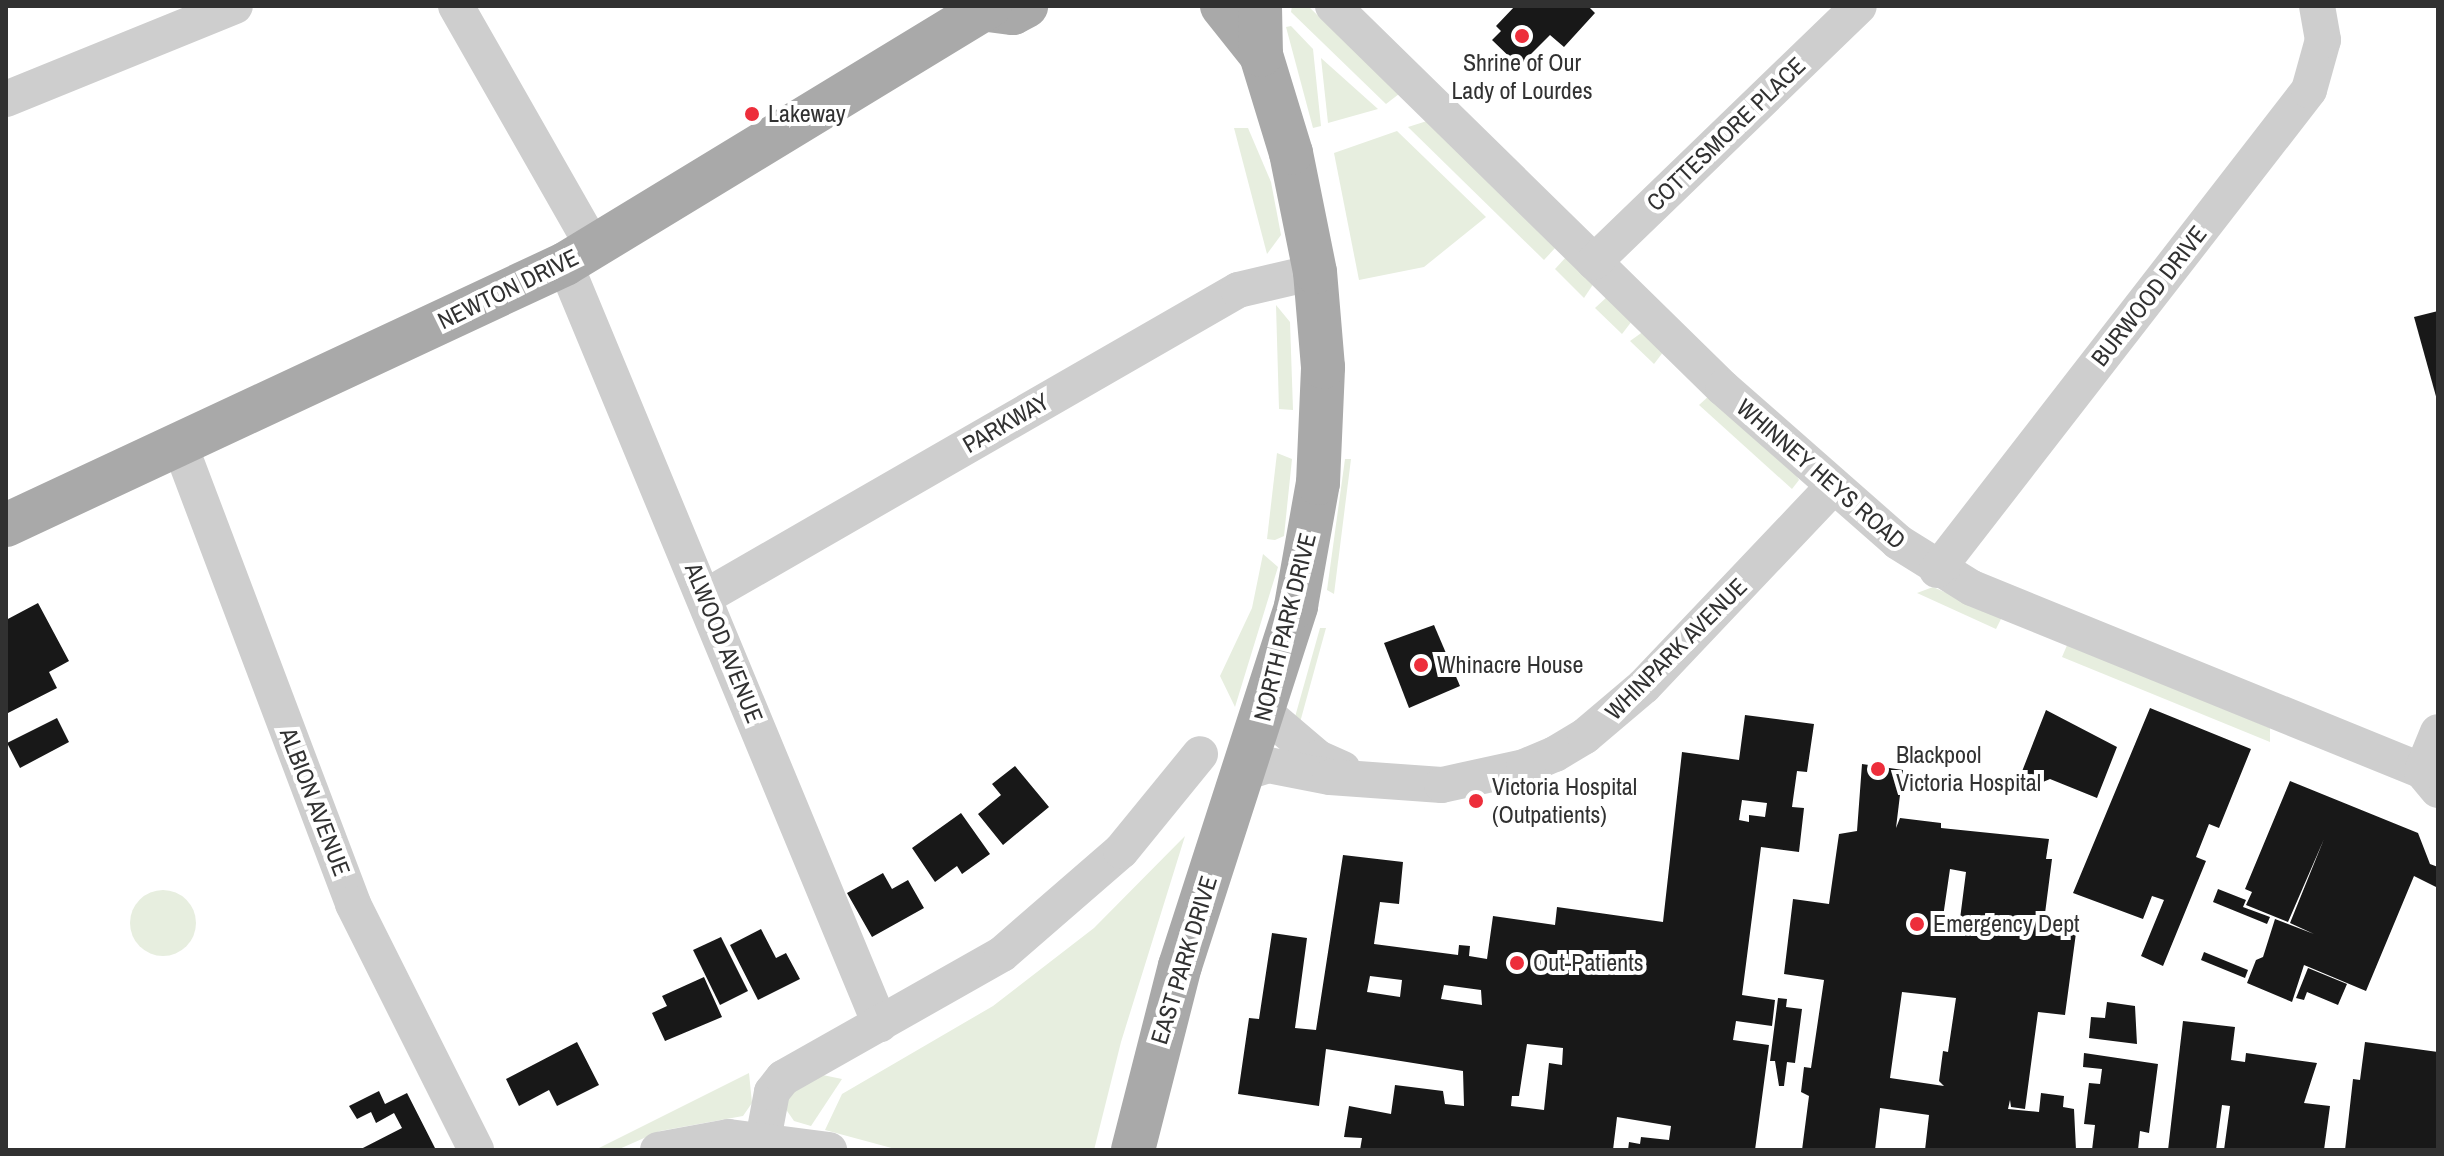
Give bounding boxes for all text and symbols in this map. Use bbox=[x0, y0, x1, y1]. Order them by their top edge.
marker: Shrine of Our Lady of Lourdes bbox=[1513, 27, 1531, 45]
place label: Shrine of Our Lady of Lourdes bbox=[1451, 49, 1593, 105]
street label: COTTESMORE PLACE bbox=[1641, 51, 1811, 217]
place label: Lakeway bbox=[768, 100, 846, 128]
marker: Lakeway bbox=[743, 105, 761, 123]
street label: BURWOOD DRIVE bbox=[2085, 220, 2213, 372]
street label: NEWTON DRIVE bbox=[433, 243, 583, 335]
street label: PARKWAY bbox=[958, 387, 1054, 459]
street label: WHINNEY HEYS ROAD bbox=[1731, 393, 1911, 555]
street label: NORTH PARK DRIVE bbox=[1248, 530, 1322, 724]
street label: ALWOOD AVENUE bbox=[679, 558, 769, 728]
street label: WHINPARK AVENUE bbox=[1599, 572, 1753, 726]
place label: Whinacre House bbox=[1437, 651, 1584, 679]
marker: Whinacre House bbox=[1412, 656, 1430, 674]
street label: ALBION AVENUE bbox=[273, 723, 357, 881]
place label: Blackpool Victoria Hospital bbox=[1896, 741, 2041, 797]
marker: Blackpool Victoria Hospital bbox=[1867, 758, 1889, 780]
place label: Victoria Hospital (Outpatients) bbox=[1492, 773, 1637, 829]
marker: Victoria Hospital (Outpatients) bbox=[1467, 792, 1485, 810]
street label: EAST PARK DRIVE bbox=[1145, 872, 1223, 1048]
place label: Emergency Dept bbox=[1933, 910, 2080, 938]
marker: Emergency Dept bbox=[1908, 915, 1926, 933]
place label: Out-Patients bbox=[1533, 949, 1643, 977]
marker: Out-Patients bbox=[1508, 954, 1526, 972]

